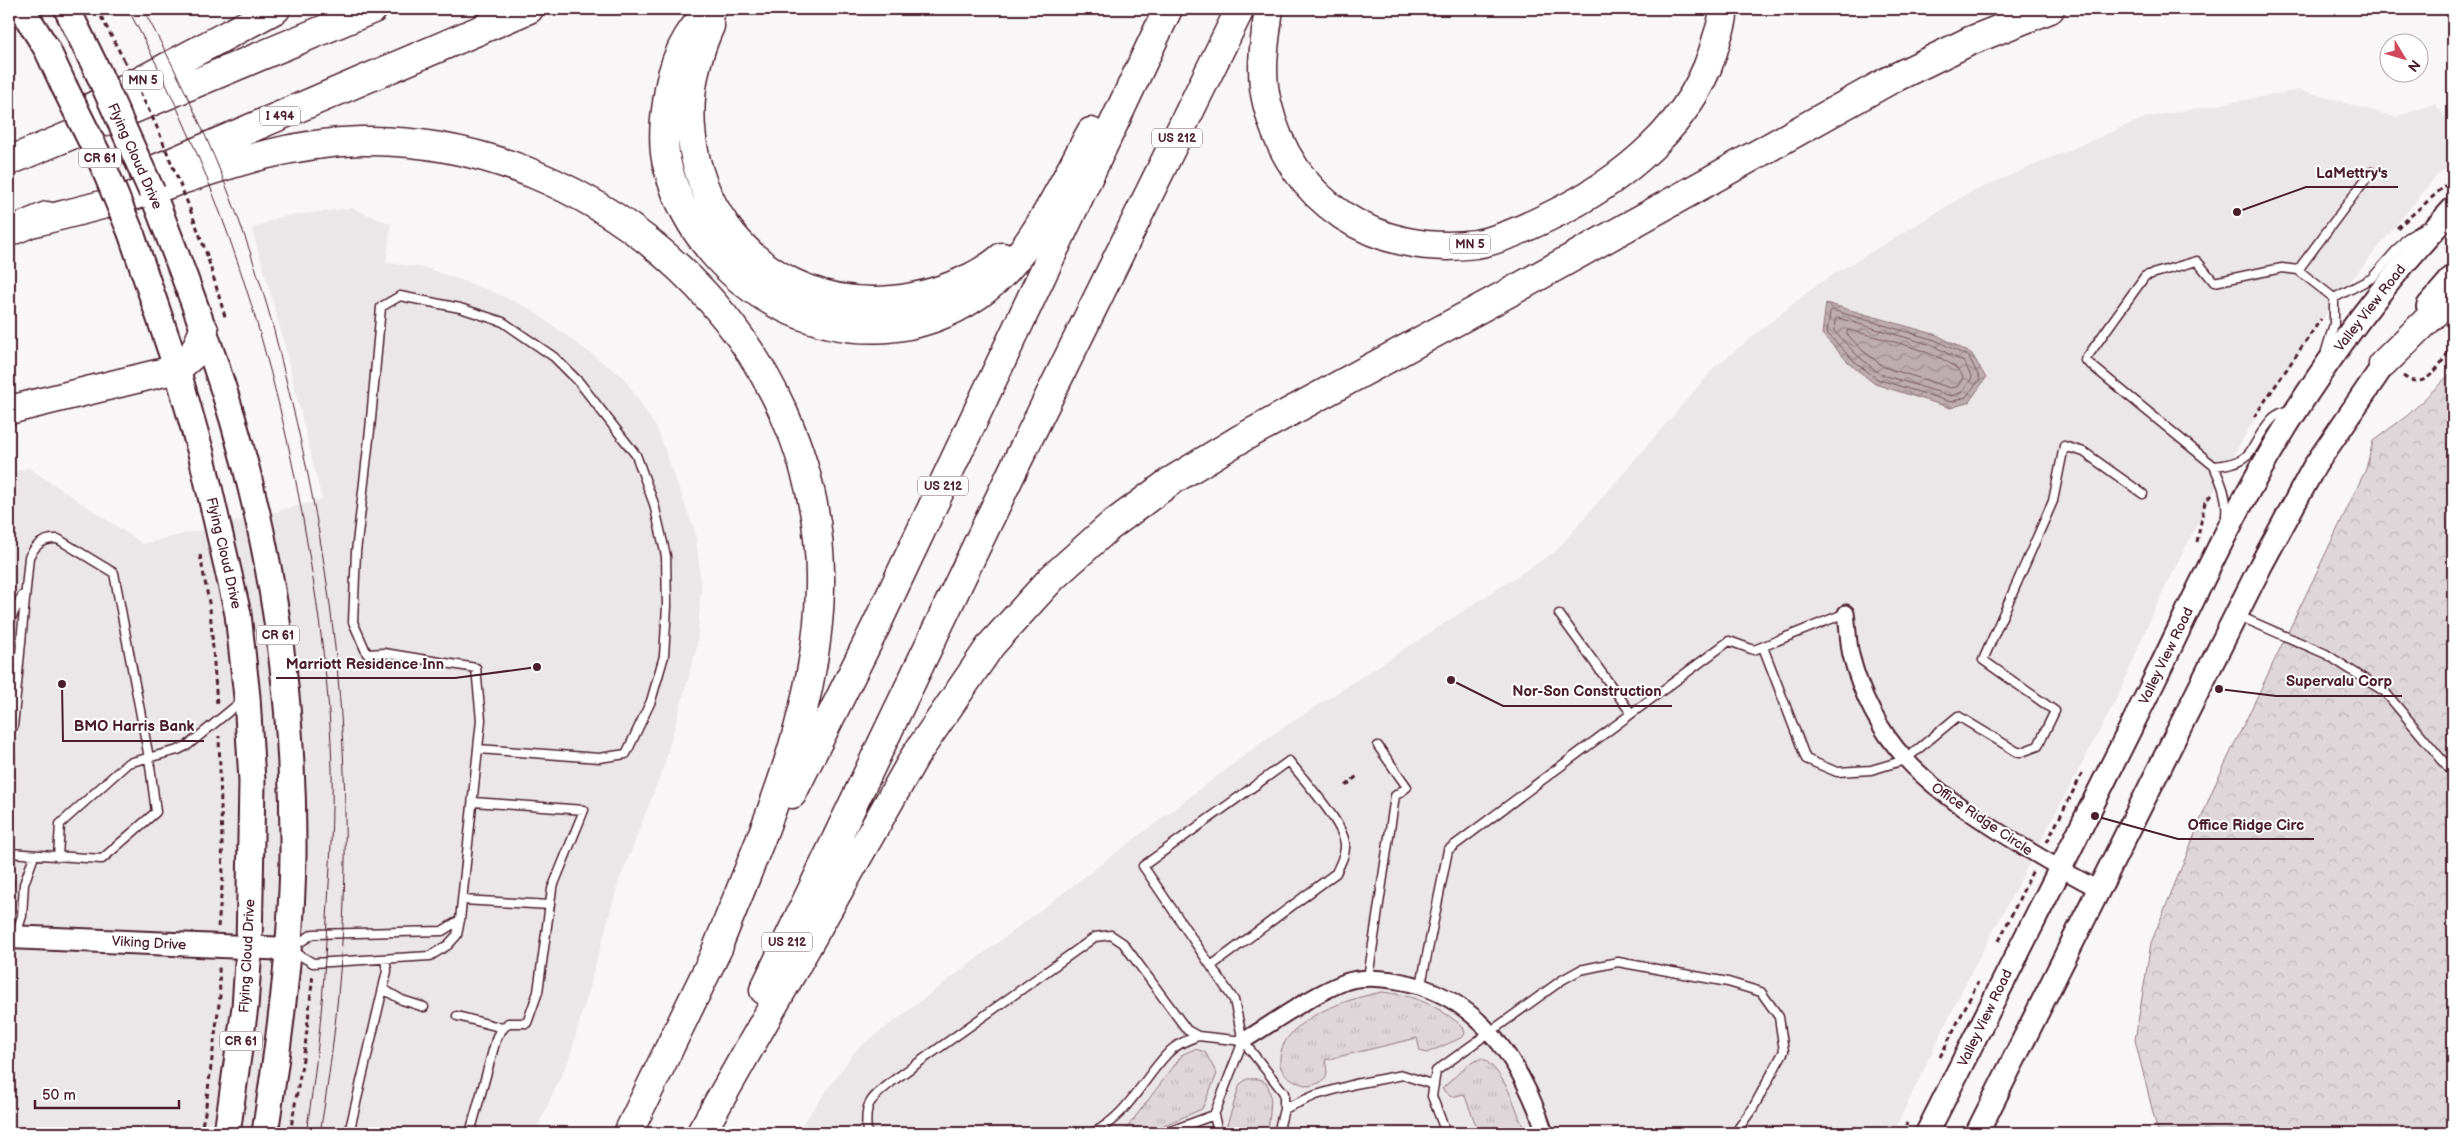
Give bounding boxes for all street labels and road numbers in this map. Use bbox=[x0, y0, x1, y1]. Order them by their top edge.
road number: MN 5 bbox=[123, 70, 163, 90]
street label: Flying Cloud Drive bbox=[104, 100, 166, 212]
road number: I 494 bbox=[260, 106, 300, 125]
road number: US 212 bbox=[1152, 128, 1202, 148]
road number: CR 61 bbox=[79, 148, 121, 168]
road number: MN 5 bbox=[1450, 234, 1490, 253]
street label: Valley View Road bbox=[2331, 261, 2409, 355]
road number: US 212 bbox=[918, 476, 968, 496]
street label: Flying Cloud Drive bbox=[203, 495, 245, 611]
street label: Valley View Road bbox=[2135, 605, 2197, 707]
road number: CR 61 bbox=[257, 626, 299, 644]
street label: Office Ridge Circle bbox=[1928, 779, 2036, 859]
street label: Flying Cloud Drive bbox=[236, 899, 258, 1013]
road number: US 212 bbox=[762, 932, 812, 952]
street label: Viking Drive bbox=[111, 933, 187, 953]
street label: Valley View Road bbox=[1954, 967, 2016, 1069]
road number: CR 61 bbox=[220, 1032, 262, 1050]

